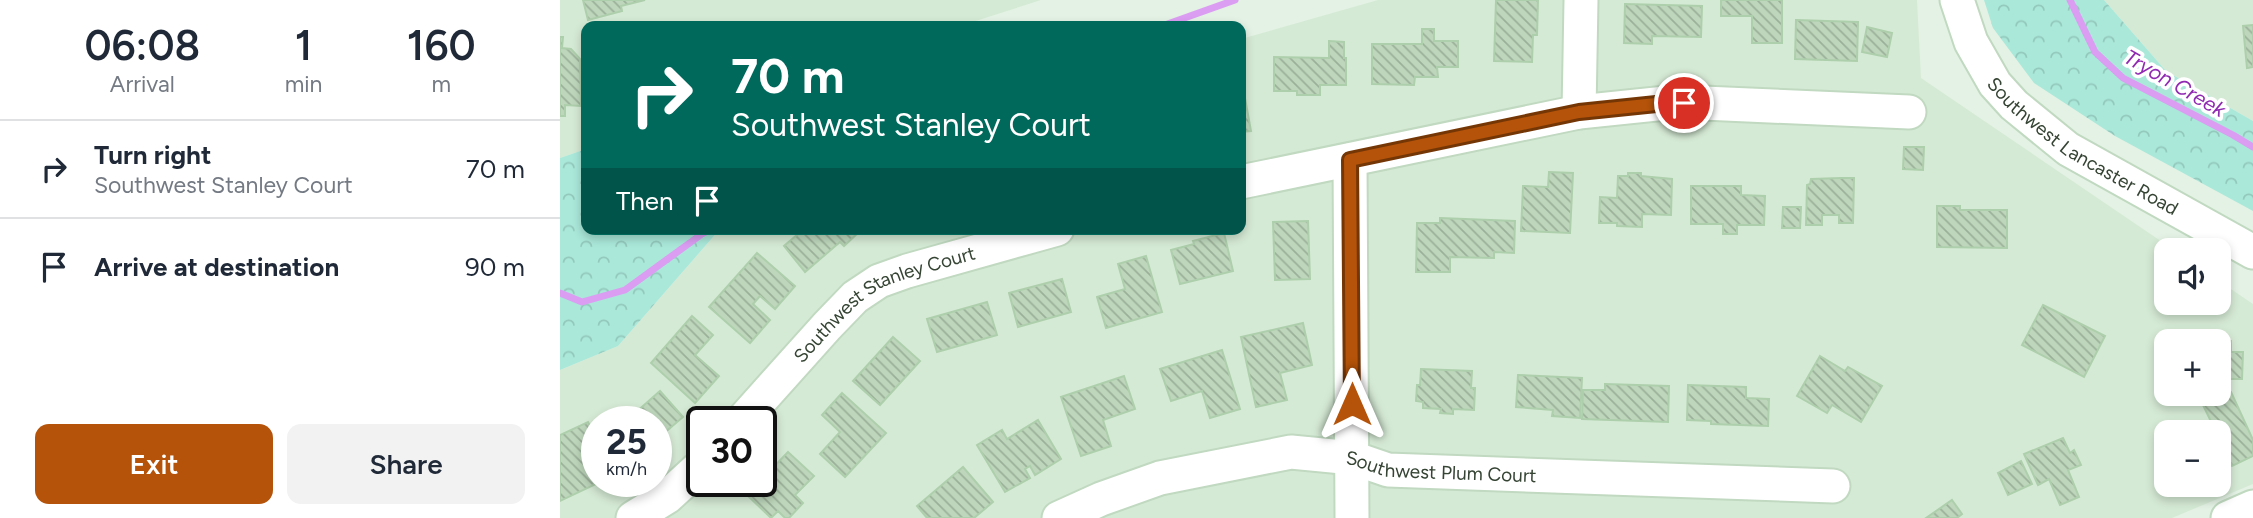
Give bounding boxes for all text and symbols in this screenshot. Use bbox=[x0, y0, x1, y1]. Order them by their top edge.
text: 06:08 bbox=[84, 20, 200, 71]
text: 1 bbox=[295, 20, 312, 71]
text: 160 bbox=[407, 20, 476, 71]
water label: Tryon Creek bbox=[2120, 44, 2231, 123]
text: 70 m bbox=[731, 46, 844, 105]
icon: right bbox=[616, 49, 707, 140]
text: Arrival bbox=[110, 70, 175, 98]
text: min bbox=[285, 70, 322, 98]
text: m bbox=[431, 70, 451, 98]
street label: Southwest Lancaster Road bbox=[1983, 72, 2182, 220]
pin bbox=[1654, 73, 1714, 133]
icon: arrive bbox=[1665, 84, 1703, 122]
text: Southwest Stanley Court bbox=[731, 106, 1091, 144]
text: Turn right bbox=[94, 139, 211, 171]
icon: right bbox=[35, 150, 73, 188]
text: 70 m bbox=[466, 153, 525, 185]
text: Southwest Stanley Court bbox=[94, 171, 353, 199]
icon: arrive bbox=[688, 182, 726, 220]
text: Then bbox=[616, 185, 674, 217]
map controls bbox=[2154, 238, 2231, 497]
button: sound bbox=[2154, 238, 2231, 315]
street label: Southwest Stanley Court bbox=[789, 241, 978, 367]
icon: arrive bbox=[35, 248, 73, 286]
text: Arrive at destination bbox=[94, 251, 339, 283]
text: 90 m bbox=[465, 251, 525, 283]
button: + bbox=[2154, 329, 2231, 406]
position arrow bbox=[1315, 367, 1389, 441]
speed limit sign: 30 bbox=[686, 406, 777, 497]
button: − bbox=[2154, 420, 2231, 497]
text: 25 bbox=[606, 421, 647, 463]
button: Exit bbox=[35, 424, 273, 504]
button: Share bbox=[287, 424, 525, 504]
street label: Southwest Plum Court bbox=[1345, 446, 1537, 487]
text: km/h bbox=[606, 458, 647, 480]

